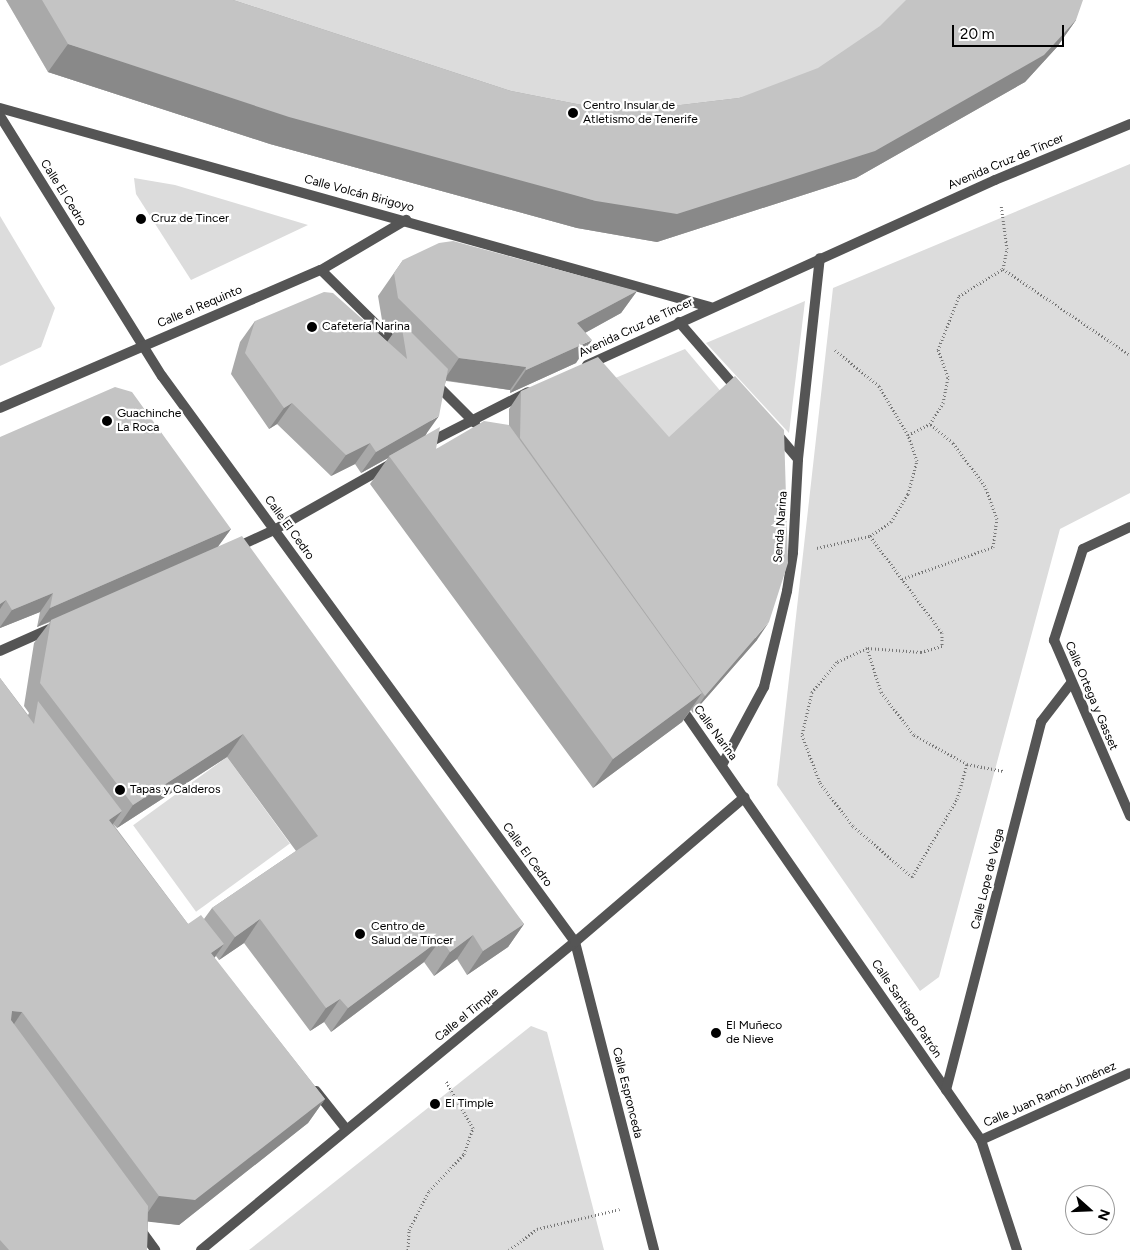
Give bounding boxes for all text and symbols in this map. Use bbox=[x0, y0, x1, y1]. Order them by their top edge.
scale bar bbox=[955, 15, 1068, 47]
text: 20 m bbox=[960, 25, 994, 43]
place label: Centro Insular de Atletismo de Tenerife bbox=[583, 99, 698, 127]
marker: Centro Insular de Atletismo de Tenerife bbox=[567, 107, 579, 119]
street label: Avenida Cruz de Tíncer bbox=[946, 131, 1066, 193]
street label: Calle El Cedro bbox=[37, 157, 89, 229]
street label: Calle Volcán Birigoyo bbox=[302, 172, 416, 216]
place label: Cruz de Tincer bbox=[151, 212, 229, 226]
marker: Cruz de Tincer bbox=[135, 213, 147, 225]
street label: Calle el Requinto bbox=[156, 283, 244, 331]
street label: Avenida Cruz de Tíncer bbox=[577, 295, 695, 361]
place label: Cafetería Narina bbox=[322, 320, 410, 334]
marker: Cafetería Narina bbox=[306, 321, 318, 333]
place label: Guachinche La Roca bbox=[117, 407, 181, 435]
marker: Guachinche La Roca bbox=[101, 415, 113, 427]
street label: Senda Narina bbox=[771, 491, 791, 563]
street label: Calle El Cedro bbox=[261, 493, 317, 563]
street label: Calle Ortega y Gasset bbox=[1062, 639, 1120, 753]
street label: Calle Narina bbox=[690, 703, 740, 763]
place label: Tapas y Calderos bbox=[130, 783, 221, 797]
marker: Tapas y Calderos bbox=[114, 784, 126, 796]
street label: Calle El Cedro bbox=[499, 820, 555, 890]
street label: Calle Lope de Vega bbox=[968, 827, 1008, 931]
place label: Centro de Salud de Tíncer bbox=[371, 920, 454, 948]
marker: Centro de Salud de Tíncer bbox=[353, 927, 367, 941]
street label: Calle Santiago Patrón bbox=[868, 957, 944, 1061]
street label: Calle el Timple bbox=[432, 985, 502, 1045]
place label: El Muñeco de Nieve bbox=[726, 1019, 782, 1047]
marker: El Muñeco de Nieve bbox=[710, 1027, 722, 1039]
street label: Calle Espronceda bbox=[609, 1046, 645, 1140]
street label: Calle Juan Ramón Jiménez bbox=[981, 1059, 1119, 1131]
place label: El Timple bbox=[445, 1097, 494, 1111]
marker: El Timple bbox=[429, 1098, 441, 1110]
north arrow bbox=[1065, 1185, 1115, 1235]
text: N bbox=[1094, 1207, 1113, 1223]

